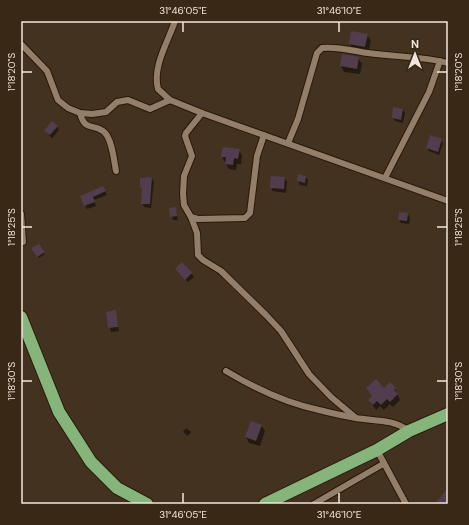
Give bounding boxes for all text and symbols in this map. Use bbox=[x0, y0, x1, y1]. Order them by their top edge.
text: 31°46'05"E bbox=[159, 4, 207, 17]
text: 31°46'10"E bbox=[317, 4, 362, 17]
north arrow bbox=[395, 34, 435, 74]
text: N bbox=[411, 37, 419, 51]
text: 1°18'20"S bbox=[5, 53, 18, 91]
text: 1°18'20"S bbox=[452, 53, 465, 91]
text: 1°18'25"S bbox=[5, 208, 18, 246]
text: 1°18'25"S bbox=[452, 208, 465, 246]
text: 1°18'30"S bbox=[5, 361, 18, 400]
text: 1°18'30"S bbox=[452, 361, 465, 400]
text: 31°46'05"E bbox=[159, 508, 207, 521]
text: 31°46'10"E bbox=[317, 508, 362, 521]

